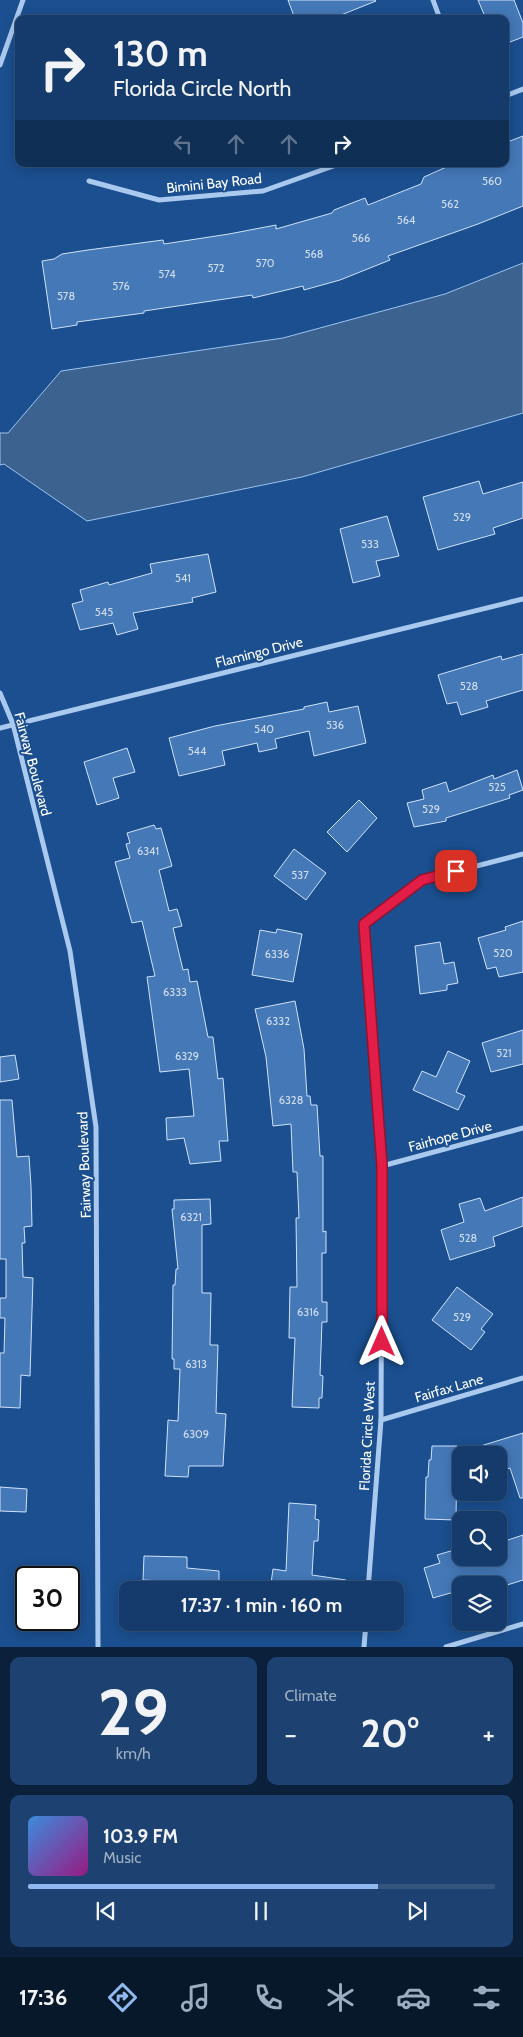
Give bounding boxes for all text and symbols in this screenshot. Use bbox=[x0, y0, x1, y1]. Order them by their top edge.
text: 130 m bbox=[113, 32, 208, 75]
icon: right bbox=[30, 35, 95, 100]
text: Florida Circle North bbox=[113, 75, 291, 102]
icon: left bbox=[169, 130, 197, 158]
icon: ahead bbox=[222, 130, 250, 158]
icon: ahead bbox=[275, 130, 303, 158]
icon: right bbox=[328, 130, 356, 158]
street label: Bimini Bay Road bbox=[165, 169, 263, 197]
house number: 560 bbox=[482, 174, 502, 188]
house number: 562 bbox=[441, 197, 459, 211]
house number: 564 bbox=[397, 213, 416, 227]
house number: 566 bbox=[352, 231, 370, 245]
house number: 568 bbox=[305, 247, 323, 261]
house number: 570 bbox=[255, 256, 275, 270]
house number: 572 bbox=[207, 261, 225, 275]
house number: 574 bbox=[158, 267, 176, 281]
house number: 576 bbox=[112, 279, 130, 293]
house number: 578 bbox=[57, 289, 75, 303]
house number: 529 bbox=[453, 510, 471, 524]
house number: 533 bbox=[361, 537, 379, 551]
house number: 541 bbox=[175, 571, 191, 585]
house number: 545 bbox=[95, 605, 113, 619]
street label: Flamingo Drive bbox=[213, 632, 305, 672]
house number: 528 bbox=[460, 679, 478, 693]
street label: Fairway Boulevard bbox=[11, 710, 55, 818]
house number: 536 bbox=[326, 718, 344, 732]
house number: 540 bbox=[254, 722, 274, 736]
house number: 544 bbox=[188, 744, 207, 758]
house number: 525 bbox=[488, 780, 506, 794]
house number: 529 bbox=[422, 802, 440, 816]
house number: 6341 bbox=[137, 844, 159, 858]
pin bbox=[435, 850, 477, 892]
icon: arrive bbox=[442, 857, 470, 885]
house number: 537 bbox=[291, 868, 309, 882]
house number: 520 bbox=[493, 946, 513, 960]
house number: 6336 bbox=[265, 947, 289, 961]
house number: 6333 bbox=[163, 985, 187, 999]
house number: 6332 bbox=[266, 1014, 290, 1028]
house number: 521 bbox=[496, 1046, 512, 1060]
house number: 6329 bbox=[175, 1049, 199, 1063]
house number: 6328 bbox=[279, 1093, 303, 1107]
street label: Fairway Boulevard bbox=[73, 1111, 95, 1219]
street label: Fairhope Drive bbox=[406, 1116, 494, 1156]
house number: 6321 bbox=[180, 1210, 202, 1224]
house number: 528 bbox=[459, 1231, 477, 1245]
house number: 6316 bbox=[297, 1305, 319, 1319]
house number: 529 bbox=[453, 1310, 471, 1324]
position arrow bbox=[355, 1315, 407, 1367]
house number: 6313 bbox=[185, 1357, 207, 1371]
street label: Fairfax Lane bbox=[413, 1370, 485, 1406]
street label: Florida Circle West bbox=[355, 1380, 379, 1491]
house number: 6309 bbox=[183, 1427, 209, 1441]
map controls bbox=[452, 1446, 507, 1631]
button: sound bbox=[452, 1446, 507, 1501]
button: search bbox=[452, 1511, 507, 1566]
speed limit sign: 30 bbox=[15, 1566, 80, 1631]
button: layers bbox=[452, 1576, 507, 1631]
text: 17:37 · 1 min · 160 m bbox=[181, 1594, 342, 1617]
text: 29 bbox=[98, 1672, 169, 1751]
text: Climate bbox=[285, 1686, 337, 1705]
text: 20° bbox=[361, 1710, 419, 1757]
text: − bbox=[285, 1717, 297, 1751]
text: + bbox=[483, 1717, 495, 1751]
text: km/h bbox=[116, 1744, 151, 1763]
text: 103.9 FM bbox=[103, 1825, 178, 1848]
text: Music bbox=[103, 1848, 141, 1867]
icon: previous bbox=[92, 1897, 120, 1925]
icon: pause bbox=[247, 1897, 275, 1925]
icon: next bbox=[403, 1897, 431, 1925]
icon: directions bbox=[105, 1980, 140, 2015]
icon: music bbox=[178, 1980, 213, 2015]
icon: phone bbox=[251, 1980, 286, 2015]
icon: climate bbox=[323, 1980, 358, 2015]
icon: car bbox=[396, 1980, 431, 2015]
icon: filters bbox=[469, 1980, 504, 2015]
text: 17:36 bbox=[19, 1984, 67, 2011]

